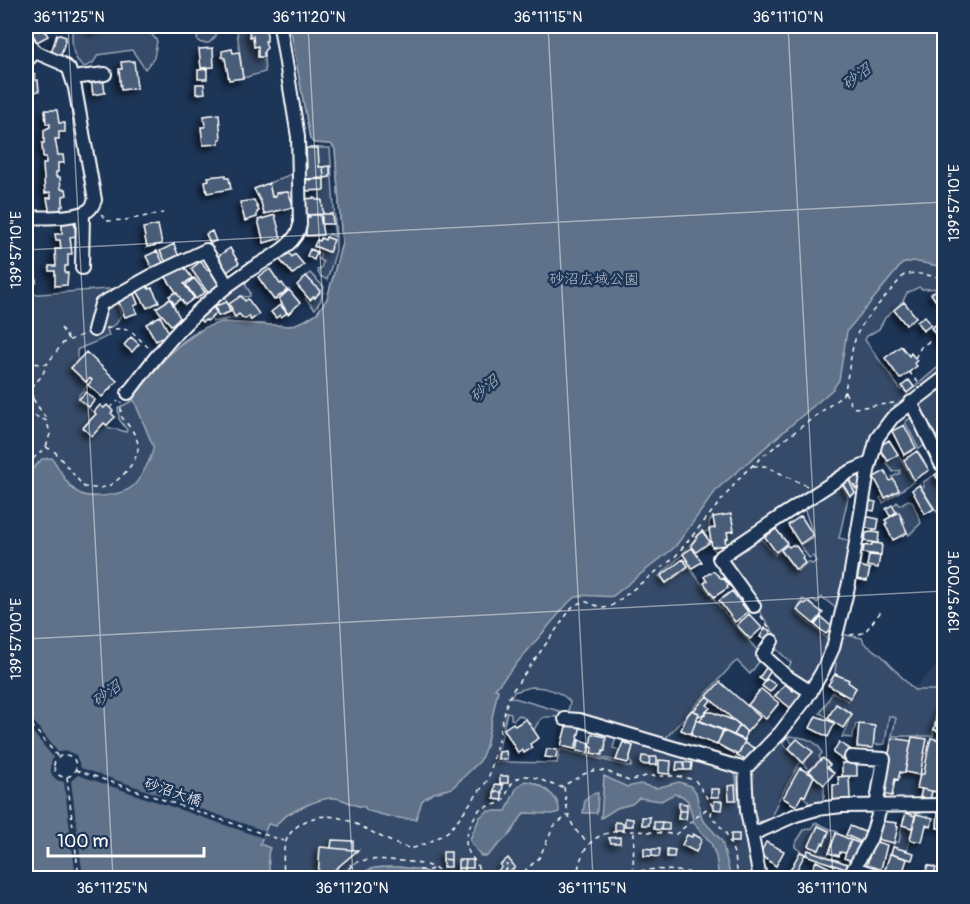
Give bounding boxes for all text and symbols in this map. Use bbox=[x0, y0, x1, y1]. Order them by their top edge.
text: 36°11'25"N bbox=[33, 8, 105, 27]
text: 36°11'20"N bbox=[272, 8, 346, 27]
text: 36°11'15"N bbox=[514, 8, 582, 27]
text: 36°11'10"N bbox=[753, 8, 823, 27]
water label: 砂沼 bbox=[838, 58, 877, 94]
text: 139°57'10"E bbox=[945, 164, 964, 242]
text: 139°57'10"E bbox=[7, 211, 26, 289]
park label: 砂沼広域公園 bbox=[549, 270, 639, 289]
water label: 砂沼 bbox=[466, 370, 505, 407]
text: 139°57'00"E bbox=[945, 551, 964, 633]
text: 139°57'00"E bbox=[7, 598, 26, 680]
water label: 砂沼 bbox=[88, 675, 127, 711]
street label: 砂沼大橋 bbox=[141, 774, 204, 811]
scale bar bbox=[48, 820, 204, 858]
text: 100 m bbox=[57, 830, 109, 853]
text: 36°11'25"N bbox=[76, 879, 148, 898]
text: 36°11'20"N bbox=[315, 879, 389, 898]
text: 36°11'15"N bbox=[558, 879, 626, 898]
text: 36°11'10"N bbox=[797, 879, 867, 898]

